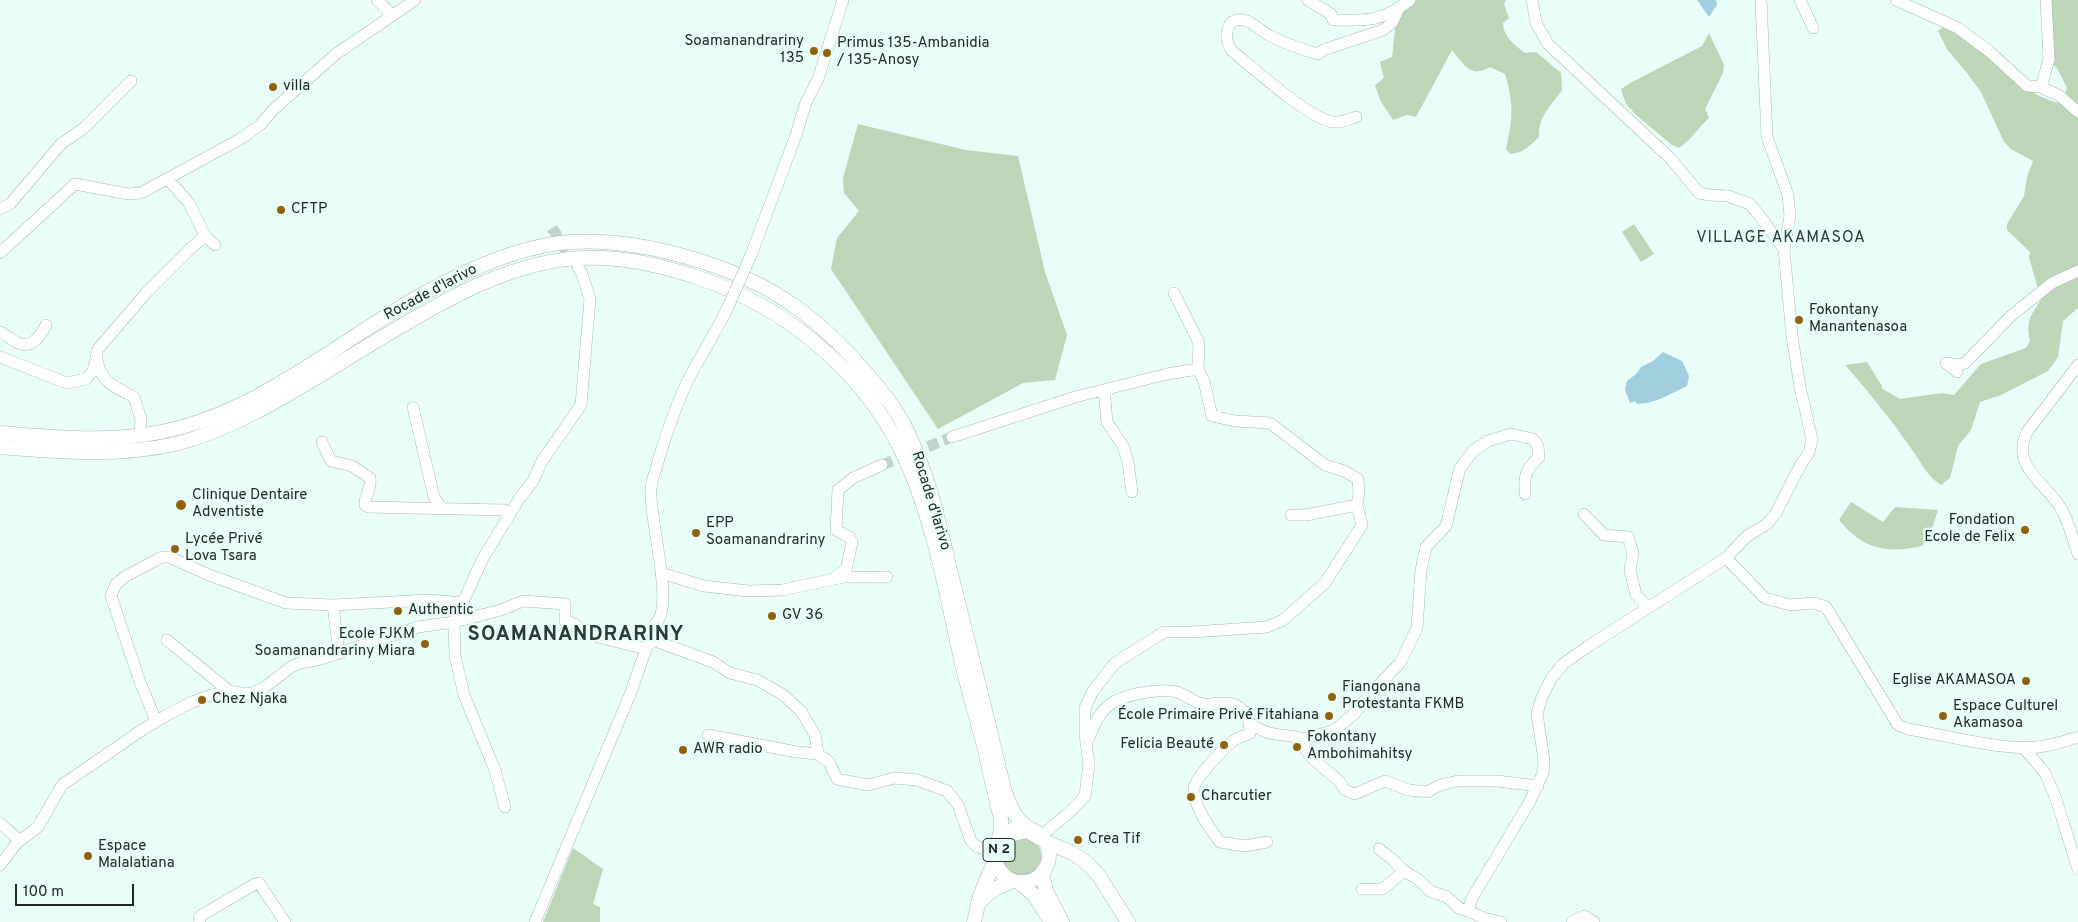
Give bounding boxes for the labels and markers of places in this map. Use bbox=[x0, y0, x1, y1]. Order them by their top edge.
place label: Soamanandrariny 135 bbox=[685, 33, 804, 68]
place label: Primus 135-Ambanidia / 135-Anosy bbox=[837, 35, 989, 70]
marker: Soamanandrariny 135 bbox=[808, 45, 820, 57]
marker: Primus 135-Ambanidia / 135-Anosy bbox=[821, 47, 833, 59]
place label: villa bbox=[283, 78, 310, 96]
marker: villa bbox=[267, 81, 279, 93]
place label: CFTP bbox=[291, 201, 327, 219]
marker: CFTP bbox=[275, 204, 287, 216]
place label: Fokontany Manantenasoa bbox=[1809, 302, 1907, 337]
marker: Fokontany Manantenasoa bbox=[1793, 314, 1805, 326]
place label: Clinique Dentaire Adventiste bbox=[192, 487, 307, 522]
marker: Clinique Dentaire Adventiste bbox=[174, 498, 188, 512]
place label: Fondation Ecole de Felix bbox=[1924, 512, 2015, 547]
place label: EPP Soamanandrariny bbox=[706, 515, 825, 550]
marker: Fondation Ecole de Felix bbox=[2019, 524, 2031, 536]
marker: EPP Soamanandrariny bbox=[690, 527, 702, 539]
place label: Lycée Privé Lova Tsara bbox=[185, 531, 263, 566]
marker: Lycée Privé Lova Tsara bbox=[169, 543, 181, 555]
place label: Authentic bbox=[408, 602, 474, 620]
marker: Authentic bbox=[392, 605, 404, 617]
place label: GV 36 bbox=[782, 607, 823, 625]
marker: GV 36 bbox=[766, 610, 778, 622]
place label: Ecole FJKM Soamanandrariny Miara bbox=[255, 626, 415, 661]
marker: Ecole FJKM Soamanandrariny Miara bbox=[419, 638, 431, 650]
place label: Eglise AKAMASOA bbox=[1892, 672, 2016, 690]
marker: Eglise AKAMASOA bbox=[2020, 675, 2032, 687]
place label: Fiangonana Protestanta FKMB bbox=[1342, 679, 1464, 714]
place label: Chez Njaka bbox=[212, 691, 287, 709]
marker: Fiangonana Protestanta FKMB bbox=[1326, 691, 1338, 703]
marker: Chez Njaka bbox=[196, 694, 208, 706]
place label: Espace Culturel Akamasoa bbox=[1953, 698, 2058, 733]
place label: École Primaire Privé Fitahiana bbox=[1118, 707, 1319, 725]
marker: École Primaire Privé Fitahiana bbox=[1323, 710, 1335, 722]
marker: Espace Culturel Akamasoa bbox=[1937, 710, 1949, 722]
place label: Fokontany Ambohimahitsy bbox=[1307, 729, 1412, 764]
place label: Felicia Beauté bbox=[1120, 736, 1214, 754]
marker: Felicia Beauté bbox=[1218, 739, 1230, 751]
place label: AWR radio bbox=[693, 741, 763, 759]
marker: Fokontany Ambohimahitsy bbox=[1291, 741, 1303, 753]
marker: AWR radio bbox=[677, 744, 689, 756]
place label: Charcutier bbox=[1201, 788, 1272, 806]
marker: Charcutier bbox=[1185, 791, 1197, 803]
place label: Crea Tif bbox=[1088, 831, 1140, 849]
marker: Crea Tif bbox=[1072, 834, 1084, 846]
place label: Espace Malalatiana bbox=[98, 838, 175, 873]
marker: Espace Malalatiana bbox=[82, 850, 94, 862]

